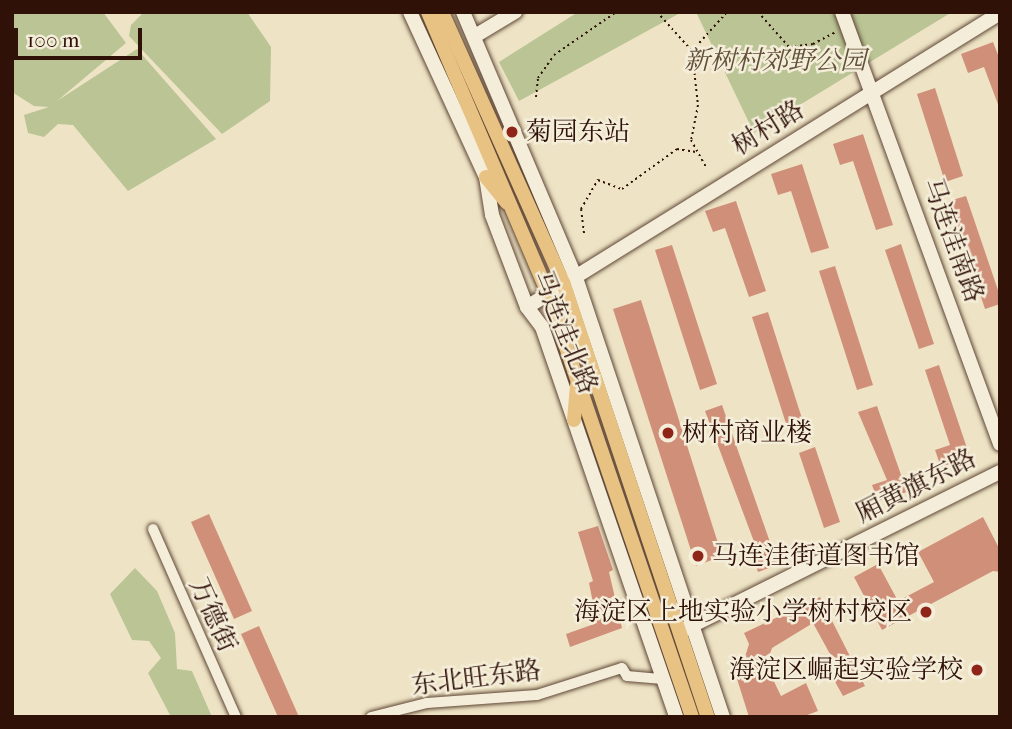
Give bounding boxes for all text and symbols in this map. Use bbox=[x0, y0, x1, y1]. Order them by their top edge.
scale bar bbox=[18, 14, 145, 58]
text: 100 m bbox=[27, 28, 80, 52]
park label: 新树村郊野公园 bbox=[684, 45, 866, 77]
street label: 树村路 bbox=[727, 94, 809, 162]
place label: 菊园东站 bbox=[526, 116, 630, 148]
marker: 菊园东站 bbox=[504, 124, 520, 140]
street label: 马连洼南路 bbox=[916, 174, 990, 306]
street label: 马连洼北路 bbox=[526, 266, 604, 398]
place label: 树村商业楼 bbox=[682, 417, 812, 449]
marker: 树村商业楼 bbox=[660, 425, 676, 441]
street label: 厢黄旗东路 bbox=[851, 443, 981, 529]
place label: 马连洼街道图书馆 bbox=[712, 540, 920, 572]
marker: 马连洼街道图书馆 bbox=[690, 548, 706, 564]
street label: 万德街 bbox=[183, 573, 243, 657]
place label: 海淀区上地实验小学树村校区 bbox=[574, 596, 912, 628]
marker: 海淀区上地实验小学树村校区 bbox=[918, 604, 934, 620]
place label: 海淀区崛起实验学校 bbox=[729, 654, 963, 686]
street label: 东北旺东路 bbox=[410, 655, 542, 701]
marker: 海淀区崛起实验学校 bbox=[969, 662, 985, 678]

